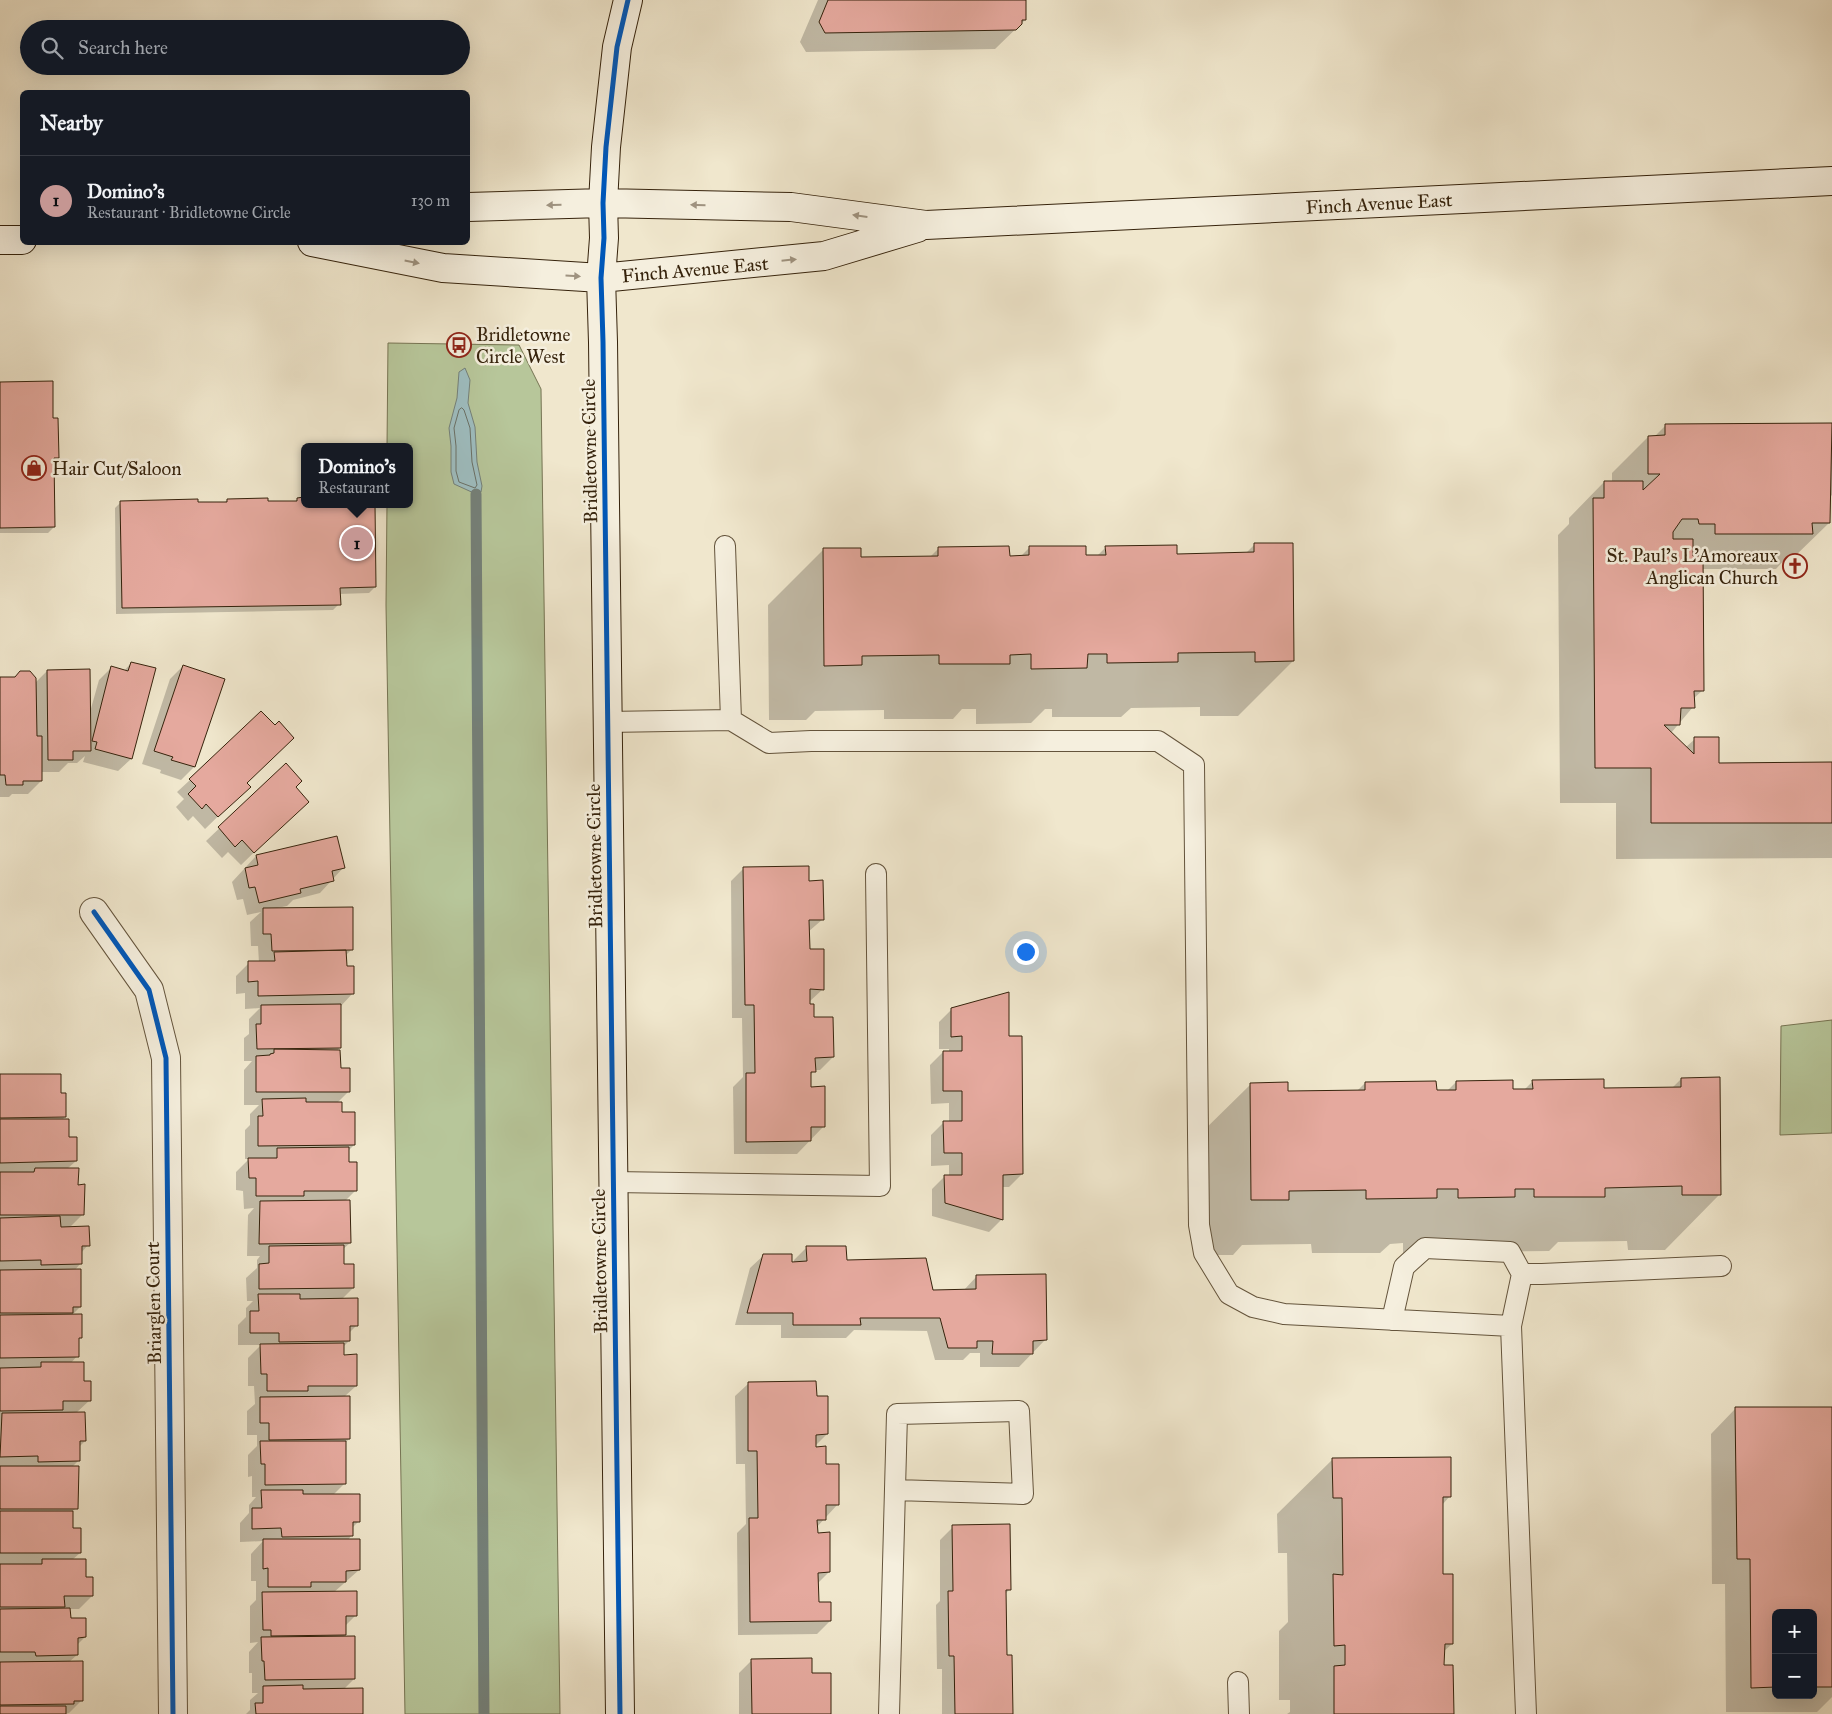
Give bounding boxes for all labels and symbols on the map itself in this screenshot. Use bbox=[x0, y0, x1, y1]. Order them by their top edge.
street label: Finch Avenue East bbox=[1305, 188, 1453, 219]
one-way arrow bbox=[546, 201, 562, 209]
one-way arrow bbox=[690, 201, 706, 209]
one-way arrow bbox=[852, 212, 868, 220]
street label: Finch Avenue East bbox=[621, 252, 770, 287]
one-way arrow bbox=[781, 256, 797, 264]
one-way arrow bbox=[404, 258, 420, 266]
one-way arrow bbox=[566, 272, 582, 280]
place label: Bridletowne Circle West bbox=[476, 323, 570, 368]
bus stop icon: Bridletowne Circle West bbox=[446, 332, 472, 358]
street label: Bridletowne Circle bbox=[577, 378, 602, 523]
shop icon: Hair Cut/Saloon bbox=[21, 455, 47, 481]
place label: Hair Cut/Saloon bbox=[52, 457, 182, 480]
pin: 1 bbox=[341, 524, 373, 562]
place label: St. Paul's L'Amoreaux Anglican Church bbox=[1607, 544, 1779, 590]
church icon: St. Paul's L'Amoreaux Anglican Church bbox=[1782, 553, 1808, 579]
street label: Bridletowne Circle bbox=[582, 783, 607, 928]
your location bbox=[1013, 939, 1039, 965]
street label: Bridletowne Circle bbox=[587, 1188, 612, 1333]
street label: Briarglen Court bbox=[141, 1241, 167, 1365]

